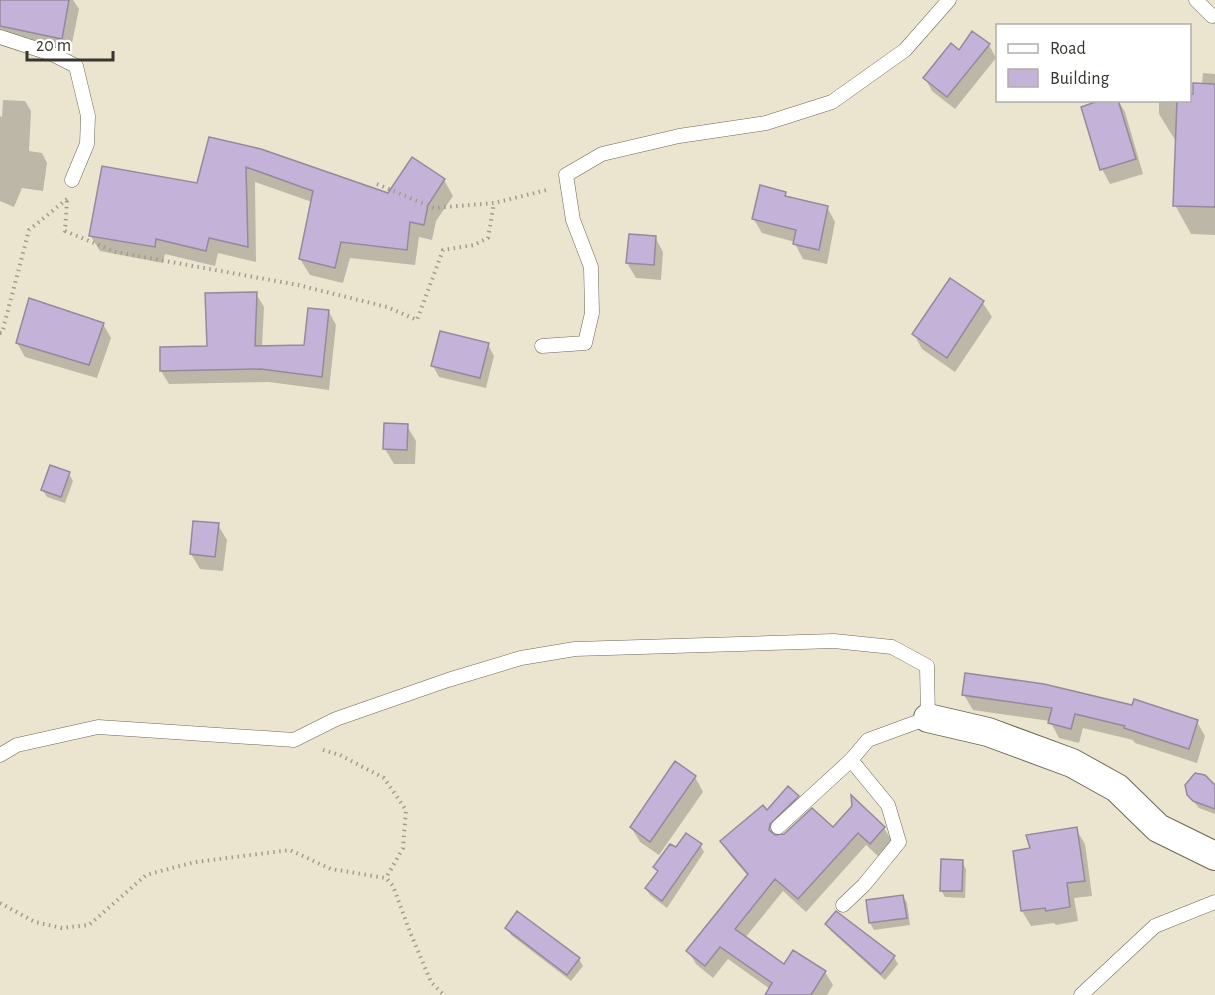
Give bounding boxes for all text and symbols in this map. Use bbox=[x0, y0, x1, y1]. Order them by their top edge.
scale bar bbox=[27, 24, 112, 62]
legend bbox=[996, 24, 1191, 102]
text: 20 m bbox=[36, 37, 71, 55]
text: Road bbox=[1050, 40, 1086, 58]
text: Building bbox=[1050, 70, 1110, 88]

